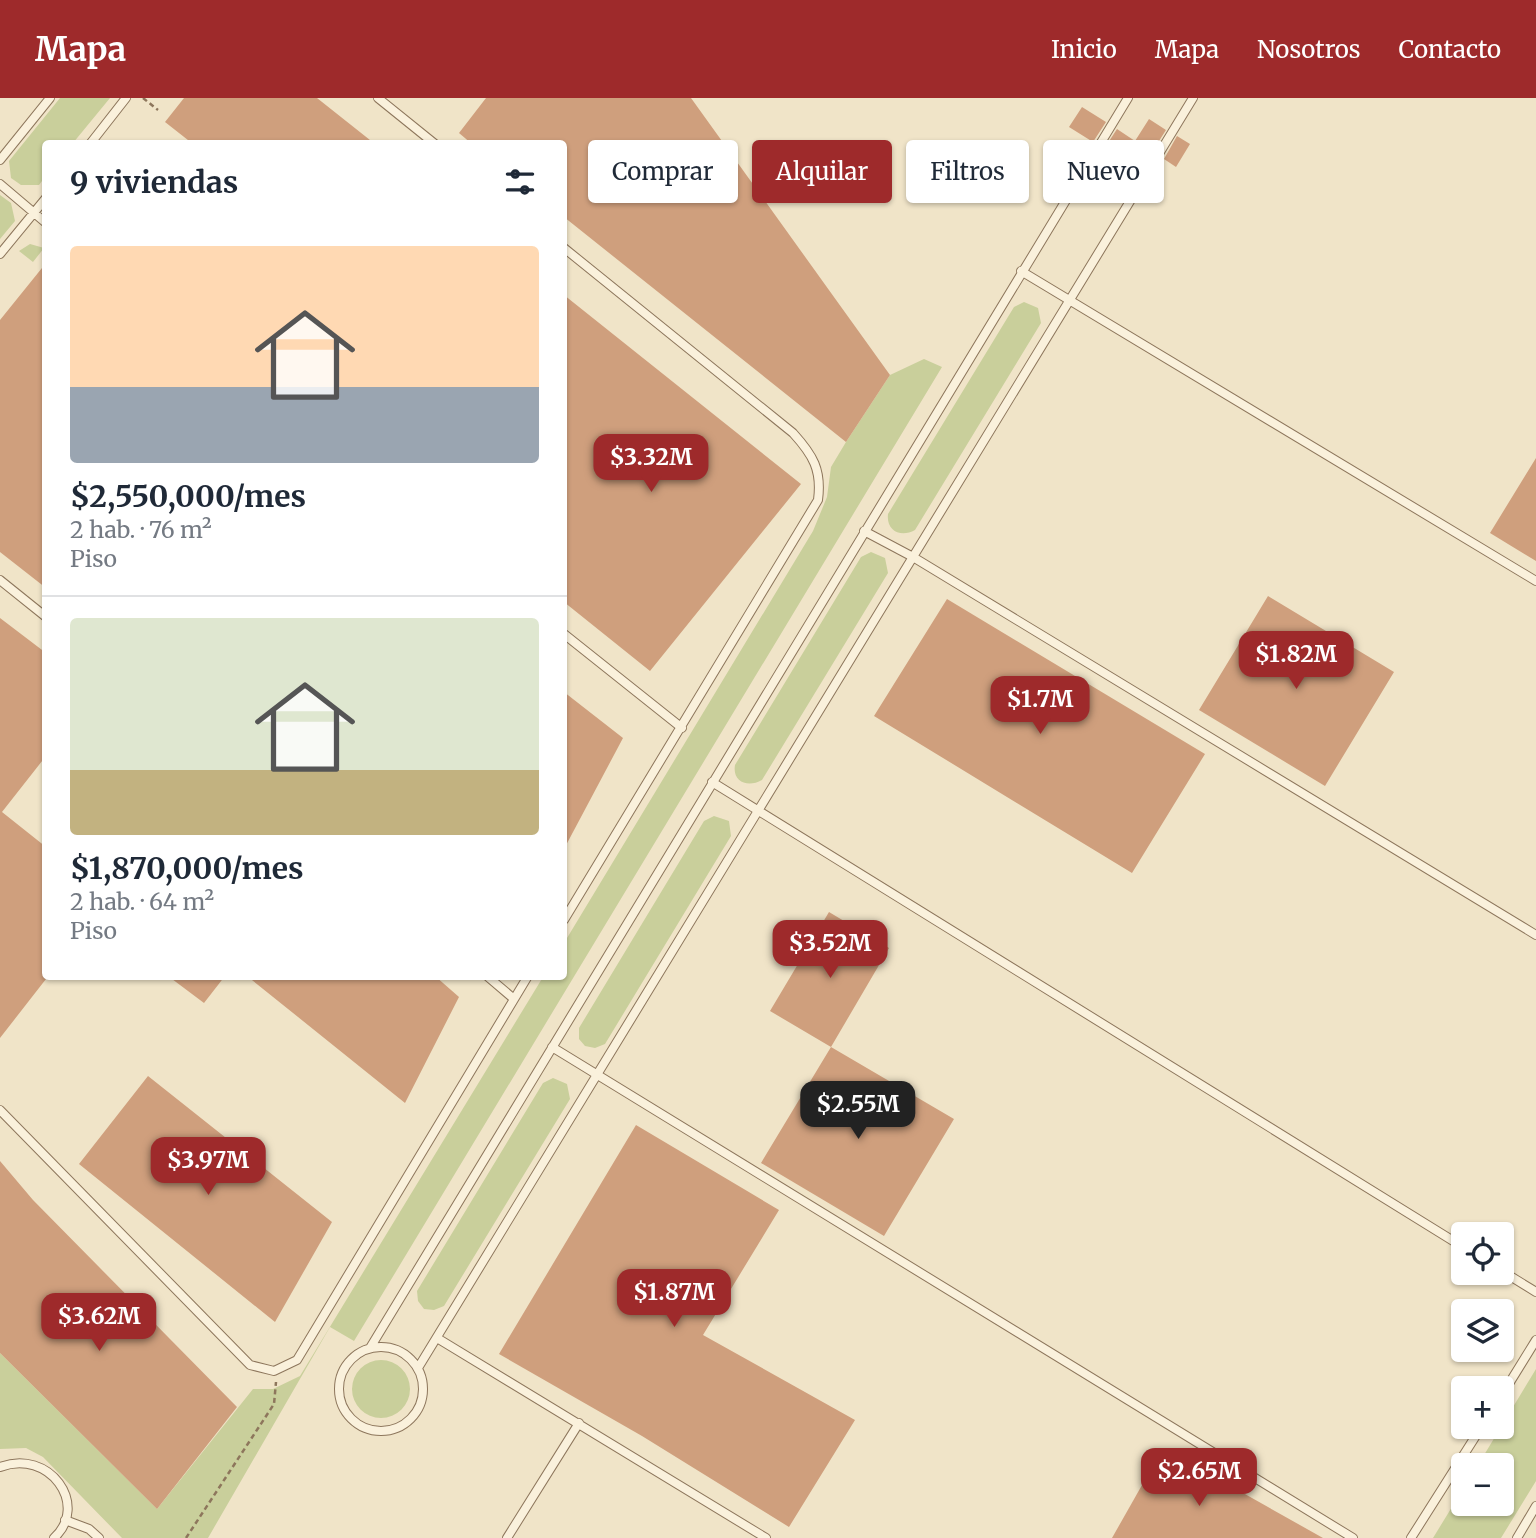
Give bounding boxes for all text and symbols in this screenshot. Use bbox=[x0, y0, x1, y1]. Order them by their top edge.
text: Mapa bbox=[35, 29, 126, 70]
text: Inicio bbox=[1051, 34, 1117, 65]
text: Mapa bbox=[1155, 34, 1219, 65]
text: Nosotros bbox=[1257, 34, 1361, 65]
text: Contacto bbox=[1399, 34, 1501, 65]
chip: Comprar bbox=[588, 140, 738, 203]
chip: Alquilar bbox=[752, 140, 892, 203]
chip: Filtros bbox=[906, 140, 1029, 203]
chip: Nuevo bbox=[1043, 140, 1164, 203]
text: 9 viviendas bbox=[70, 163, 238, 201]
icon: filters bbox=[501, 163, 539, 201]
icon: home bbox=[242, 292, 368, 418]
pin: $3.32M bbox=[594, 434, 708, 494]
text: $3.32M bbox=[609, 442, 693, 471]
text: $2,550,000/mes bbox=[70, 477, 306, 515]
text: 2 hab. · 76 m² bbox=[70, 515, 212, 544]
text: Piso bbox=[70, 544, 117, 573]
pin: $1.82M bbox=[1239, 632, 1353, 691]
text: $1.82M bbox=[1255, 639, 1337, 668]
icon: home bbox=[242, 664, 368, 790]
pin: $1.7M bbox=[991, 676, 1089, 736]
text: $1.7M bbox=[1007, 684, 1073, 713]
text: $1,870,000/mes bbox=[70, 849, 303, 887]
text: 2 hab. · 64 m² bbox=[70, 887, 214, 916]
text: Piso bbox=[70, 916, 117, 945]
pin: $3.52M bbox=[773, 920, 887, 980]
text: $3.52M bbox=[789, 928, 871, 957]
pin: $2.55M bbox=[801, 1082, 915, 1141]
text: $2.55M bbox=[816, 1089, 900, 1118]
pin: $3.97M bbox=[151, 1138, 265, 1197]
text: $3.97M bbox=[167, 1145, 249, 1174]
map controls bbox=[1451, 1222, 1514, 1516]
button: locate bbox=[1451, 1222, 1514, 1285]
pin: $1.87M bbox=[617, 1270, 731, 1329]
text: $1.87M bbox=[633, 1277, 715, 1306]
pin: $3.62M bbox=[42, 1294, 156, 1353]
button: layers bbox=[1451, 1299, 1514, 1362]
text: $3.62M bbox=[57, 1301, 141, 1330]
button: + bbox=[1451, 1376, 1514, 1439]
pin: $2.65M bbox=[1142, 1448, 1256, 1508]
button: − bbox=[1451, 1453, 1514, 1516]
text: $2.65M bbox=[1157, 1456, 1241, 1485]

